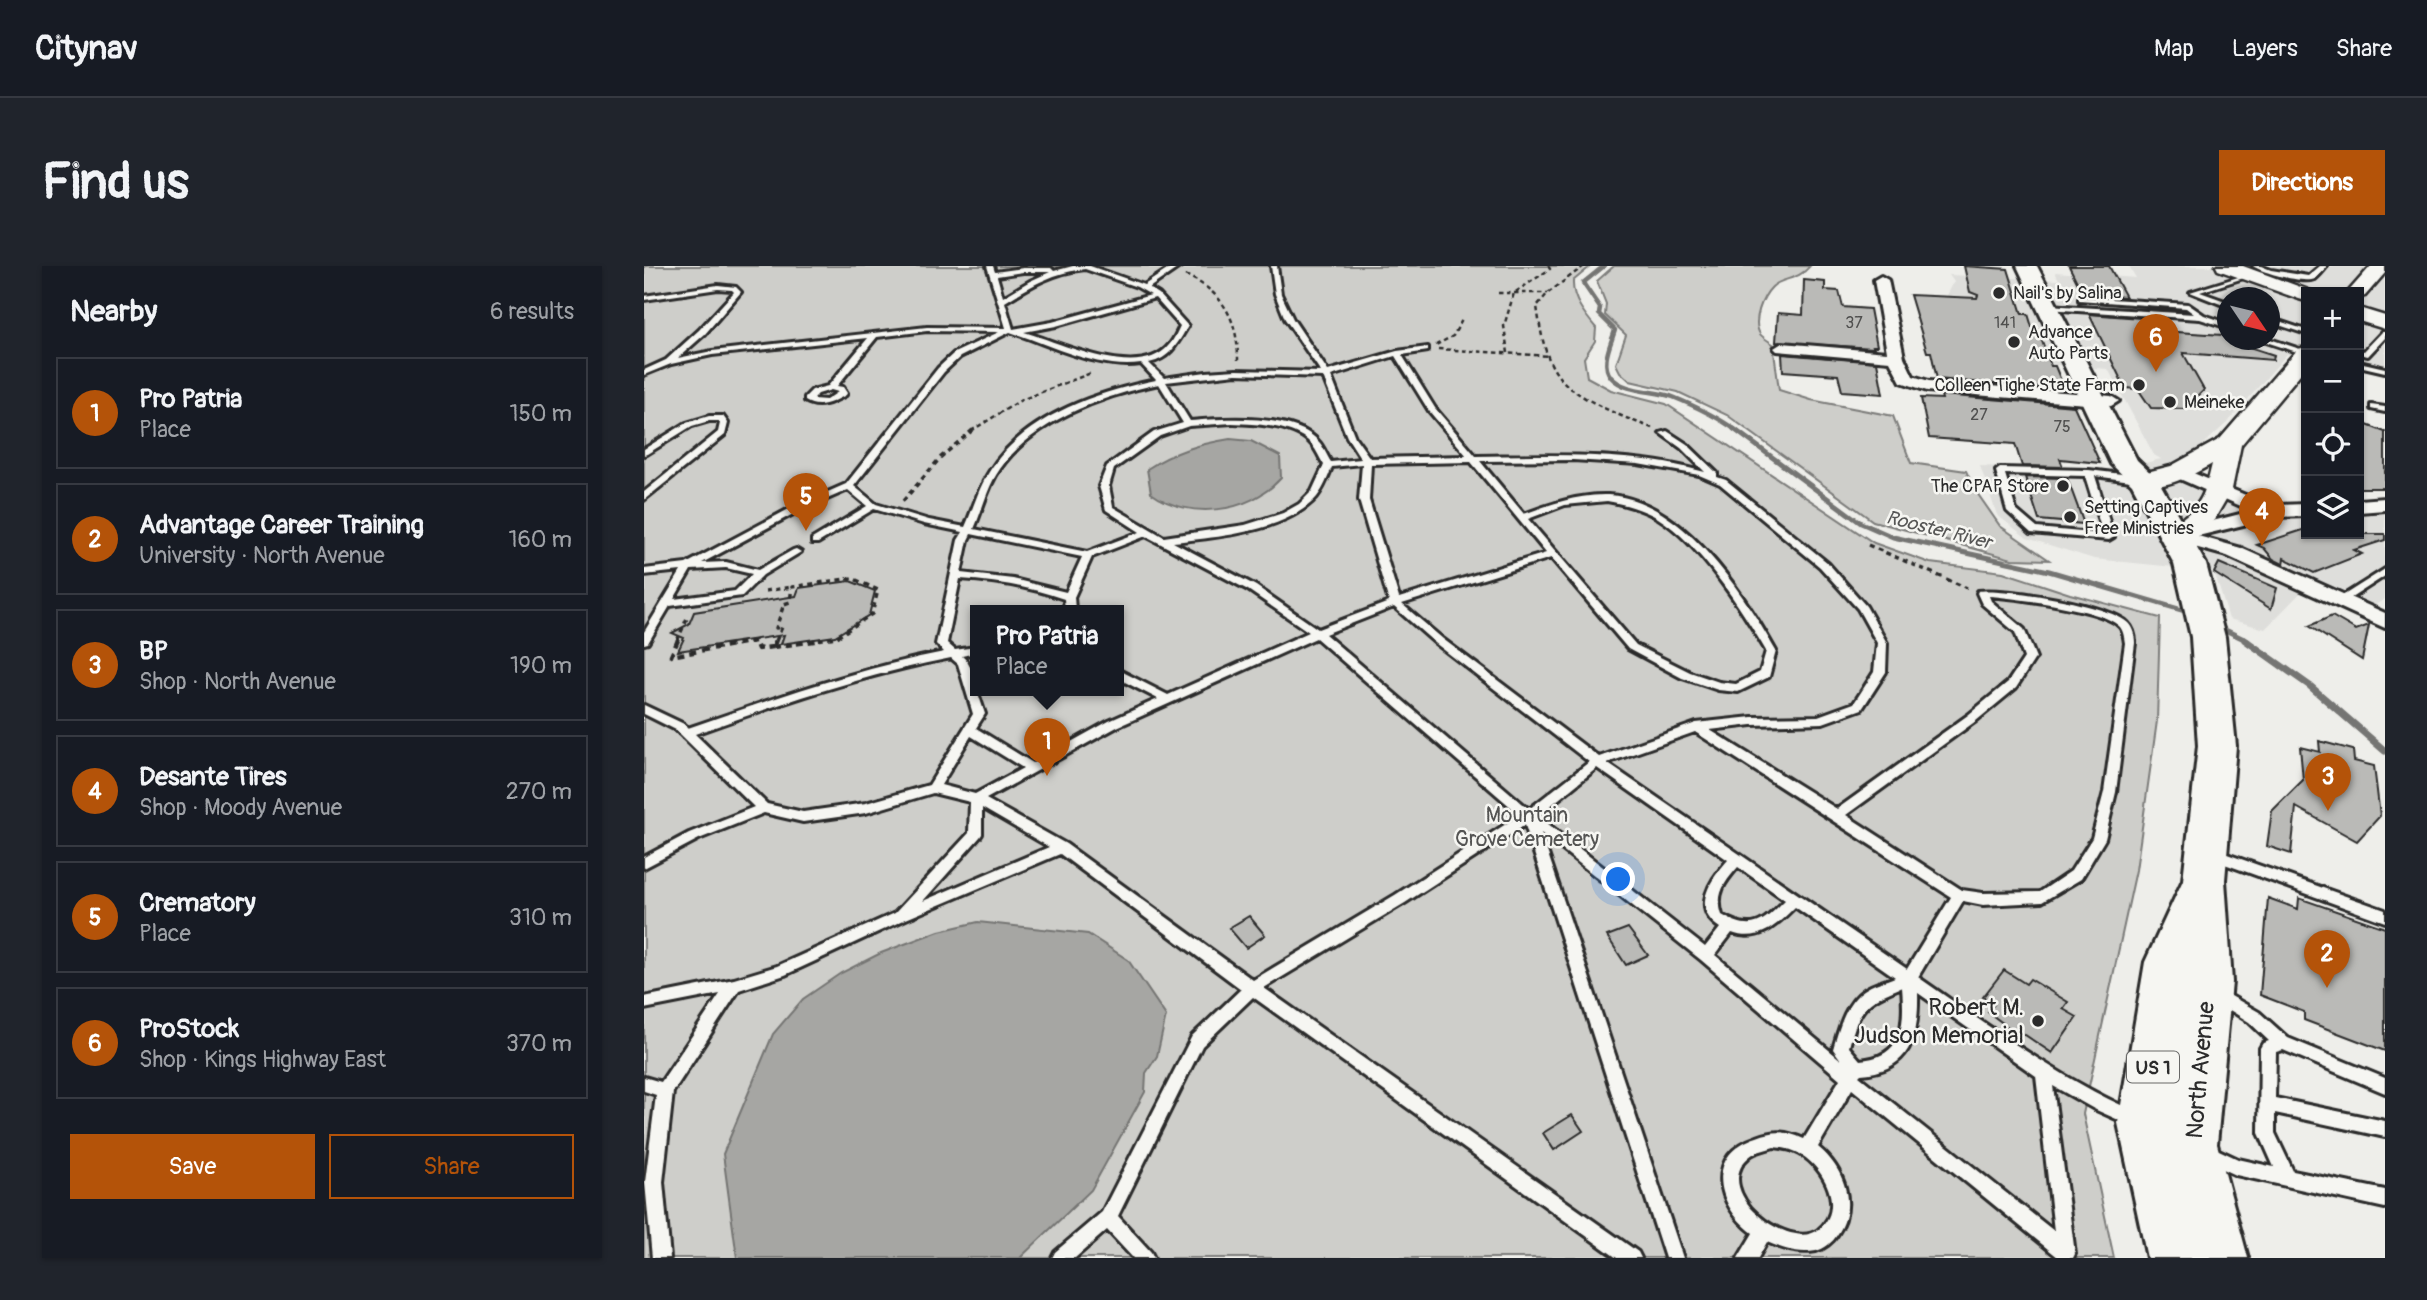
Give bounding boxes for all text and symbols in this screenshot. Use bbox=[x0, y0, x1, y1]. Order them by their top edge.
text: Citynav bbox=[35, 28, 138, 69]
text: Map bbox=[2154, 34, 2194, 63]
text: Layers bbox=[2232, 34, 2298, 63]
text: Share bbox=[2336, 34, 2392, 63]
button: Directions bbox=[2219, 150, 2385, 215]
text: Find us bbox=[42, 152, 189, 213]
place label: Nail's by Salina bbox=[2013, 282, 2122, 305]
marker: Nail's by Salina bbox=[1991, 285, 2007, 301]
north arrow bbox=[2217, 287, 2280, 350]
map controls bbox=[2301, 287, 2364, 539]
button: + bbox=[2301, 287, 2364, 350]
text: Nearby bbox=[70, 293, 157, 330]
text: 6 results bbox=[490, 297, 574, 326]
house number: 37 bbox=[1845, 313, 1863, 333]
house number: 141 bbox=[1994, 313, 2016, 333]
pin: 6 bbox=[2133, 314, 2179, 372]
place label: Advance Auto Parts bbox=[2028, 321, 2108, 365]
marker: Advance Auto Parts bbox=[2006, 334, 2022, 350]
button: − bbox=[2301, 350, 2364, 413]
place label: Colleen Tighe State Farm bbox=[1934, 374, 2125, 397]
marker: Colleen Tighe State Farm bbox=[2131, 377, 2147, 393]
text: Pro Patria bbox=[139, 383, 242, 415]
place label: Meineke bbox=[2184, 391, 2244, 414]
marker: Meineke bbox=[2162, 394, 2178, 410]
text: 1 bbox=[91, 399, 100, 428]
text: 150 m bbox=[509, 399, 572, 428]
house number: 27 bbox=[1970, 405, 1988, 425]
button: locate bbox=[2301, 413, 2364, 476]
text: Place bbox=[139, 415, 191, 444]
house number: 75 bbox=[2053, 417, 2071, 437]
pin: 5 bbox=[783, 473, 829, 531]
place label: The CPAP Store bbox=[1931, 475, 2049, 498]
button: layers bbox=[2301, 476, 2364, 539]
marker: The CPAP Store bbox=[2055, 478, 2071, 494]
pin: 4 bbox=[2239, 488, 2285, 546]
place label: Setting Captives Free Ministries bbox=[2084, 496, 2208, 540]
water label: Rooster River bbox=[1884, 505, 1996, 555]
text: Advantage Career Training bbox=[139, 509, 424, 541]
marker: Setting Captives Free Ministries bbox=[2062, 509, 2078, 525]
text: 2 bbox=[89, 525, 101, 554]
text: 160 m bbox=[508, 525, 572, 554]
text: University · North Avenue bbox=[139, 541, 385, 570]
popup bbox=[970, 605, 1124, 696]
text: Pro Patria bbox=[995, 620, 1099, 652]
text: BP bbox=[139, 635, 168, 667]
text: 3 bbox=[89, 651, 101, 680]
text: 190 m bbox=[510, 651, 572, 680]
text: Place bbox=[995, 652, 1047, 681]
text: Shop · North Avenue bbox=[139, 667, 336, 696]
pin: 1 bbox=[1024, 718, 1070, 776]
pin: 3 bbox=[2305, 753, 2351, 811]
text: Desante Tires bbox=[139, 761, 287, 793]
text: 4 bbox=[88, 777, 102, 806]
text: 270 m bbox=[506, 777, 572, 806]
text: Shop · Moody Avenue bbox=[139, 793, 342, 822]
park label: Mountain Grove Cemetery bbox=[1455, 802, 1599, 853]
your location bbox=[1601, 862, 1635, 896]
text: Crematory bbox=[139, 887, 256, 919]
text: 5 bbox=[89, 903, 101, 932]
text: 310 m bbox=[509, 903, 572, 932]
text: Place bbox=[139, 919, 191, 948]
pin: 2 bbox=[2304, 930, 2350, 988]
place label: Robert M. Judson Memorial bbox=[1854, 993, 2024, 1050]
street label: North Avenue bbox=[2180, 1000, 2221, 1140]
text: ProStock bbox=[139, 1013, 239, 1045]
marker: Robert M. Judson Memorial bbox=[2030, 1013, 2046, 1029]
text: 6 bbox=[88, 1029, 102, 1058]
text: 370 m bbox=[506, 1029, 572, 1058]
text: Shop · Kings Highway East bbox=[139, 1045, 386, 1074]
road number: US 1 bbox=[2127, 1052, 2179, 1082]
button: Save bbox=[70, 1134, 315, 1199]
button: Share bbox=[329, 1134, 574, 1199]

